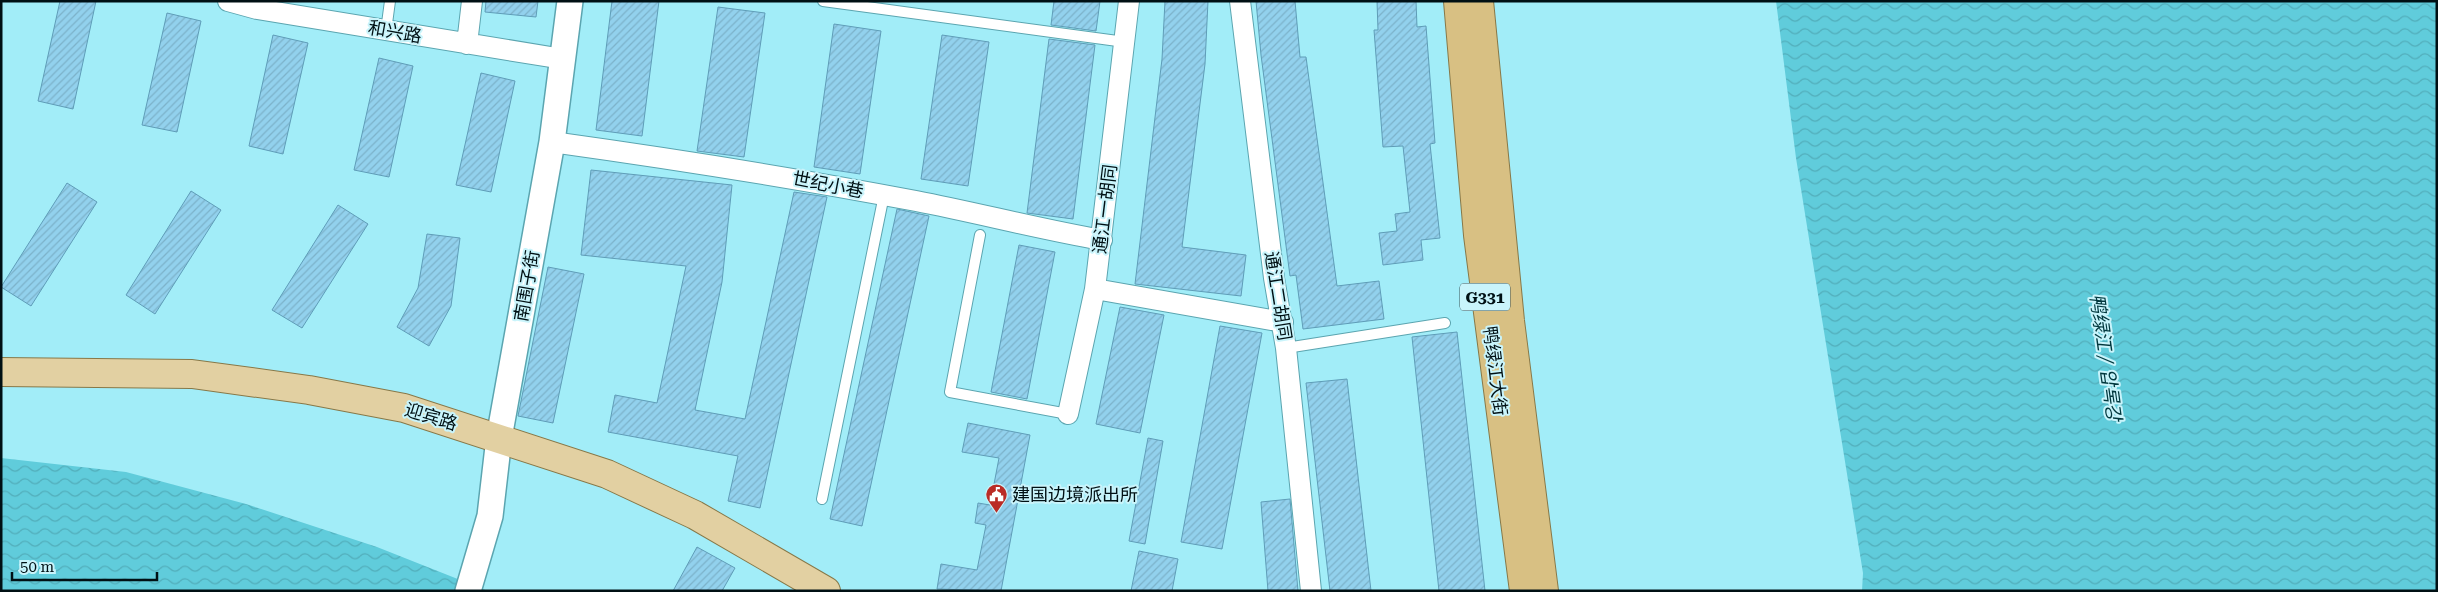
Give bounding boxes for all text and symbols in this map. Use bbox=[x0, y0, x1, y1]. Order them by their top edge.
street label: 和兴路 bbox=[367, 16, 423, 47]
street label: 通江一胡同 bbox=[1089, 163, 1120, 255]
street label: 世纪小巷 bbox=[791, 167, 865, 202]
street label: 南围子街 bbox=[510, 249, 543, 323]
street label: 通江二胡同 bbox=[1261, 250, 1296, 342]
road number: G331 bbox=[1460, 284, 1510, 310]
water label: 鸭绿江 / 압록강 bbox=[2085, 292, 2126, 424]
street label: 鸭绿江大街 bbox=[1480, 325, 1511, 417]
street label: 迎宾路 bbox=[402, 399, 460, 434]
public building icon: 建国边境派出所 bbox=[984, 483, 1008, 514]
place label: 建国边境派出所 bbox=[1012, 484, 1138, 505]
scale bar bbox=[12, 550, 158, 582]
text: 50 m bbox=[20, 558, 55, 576]

